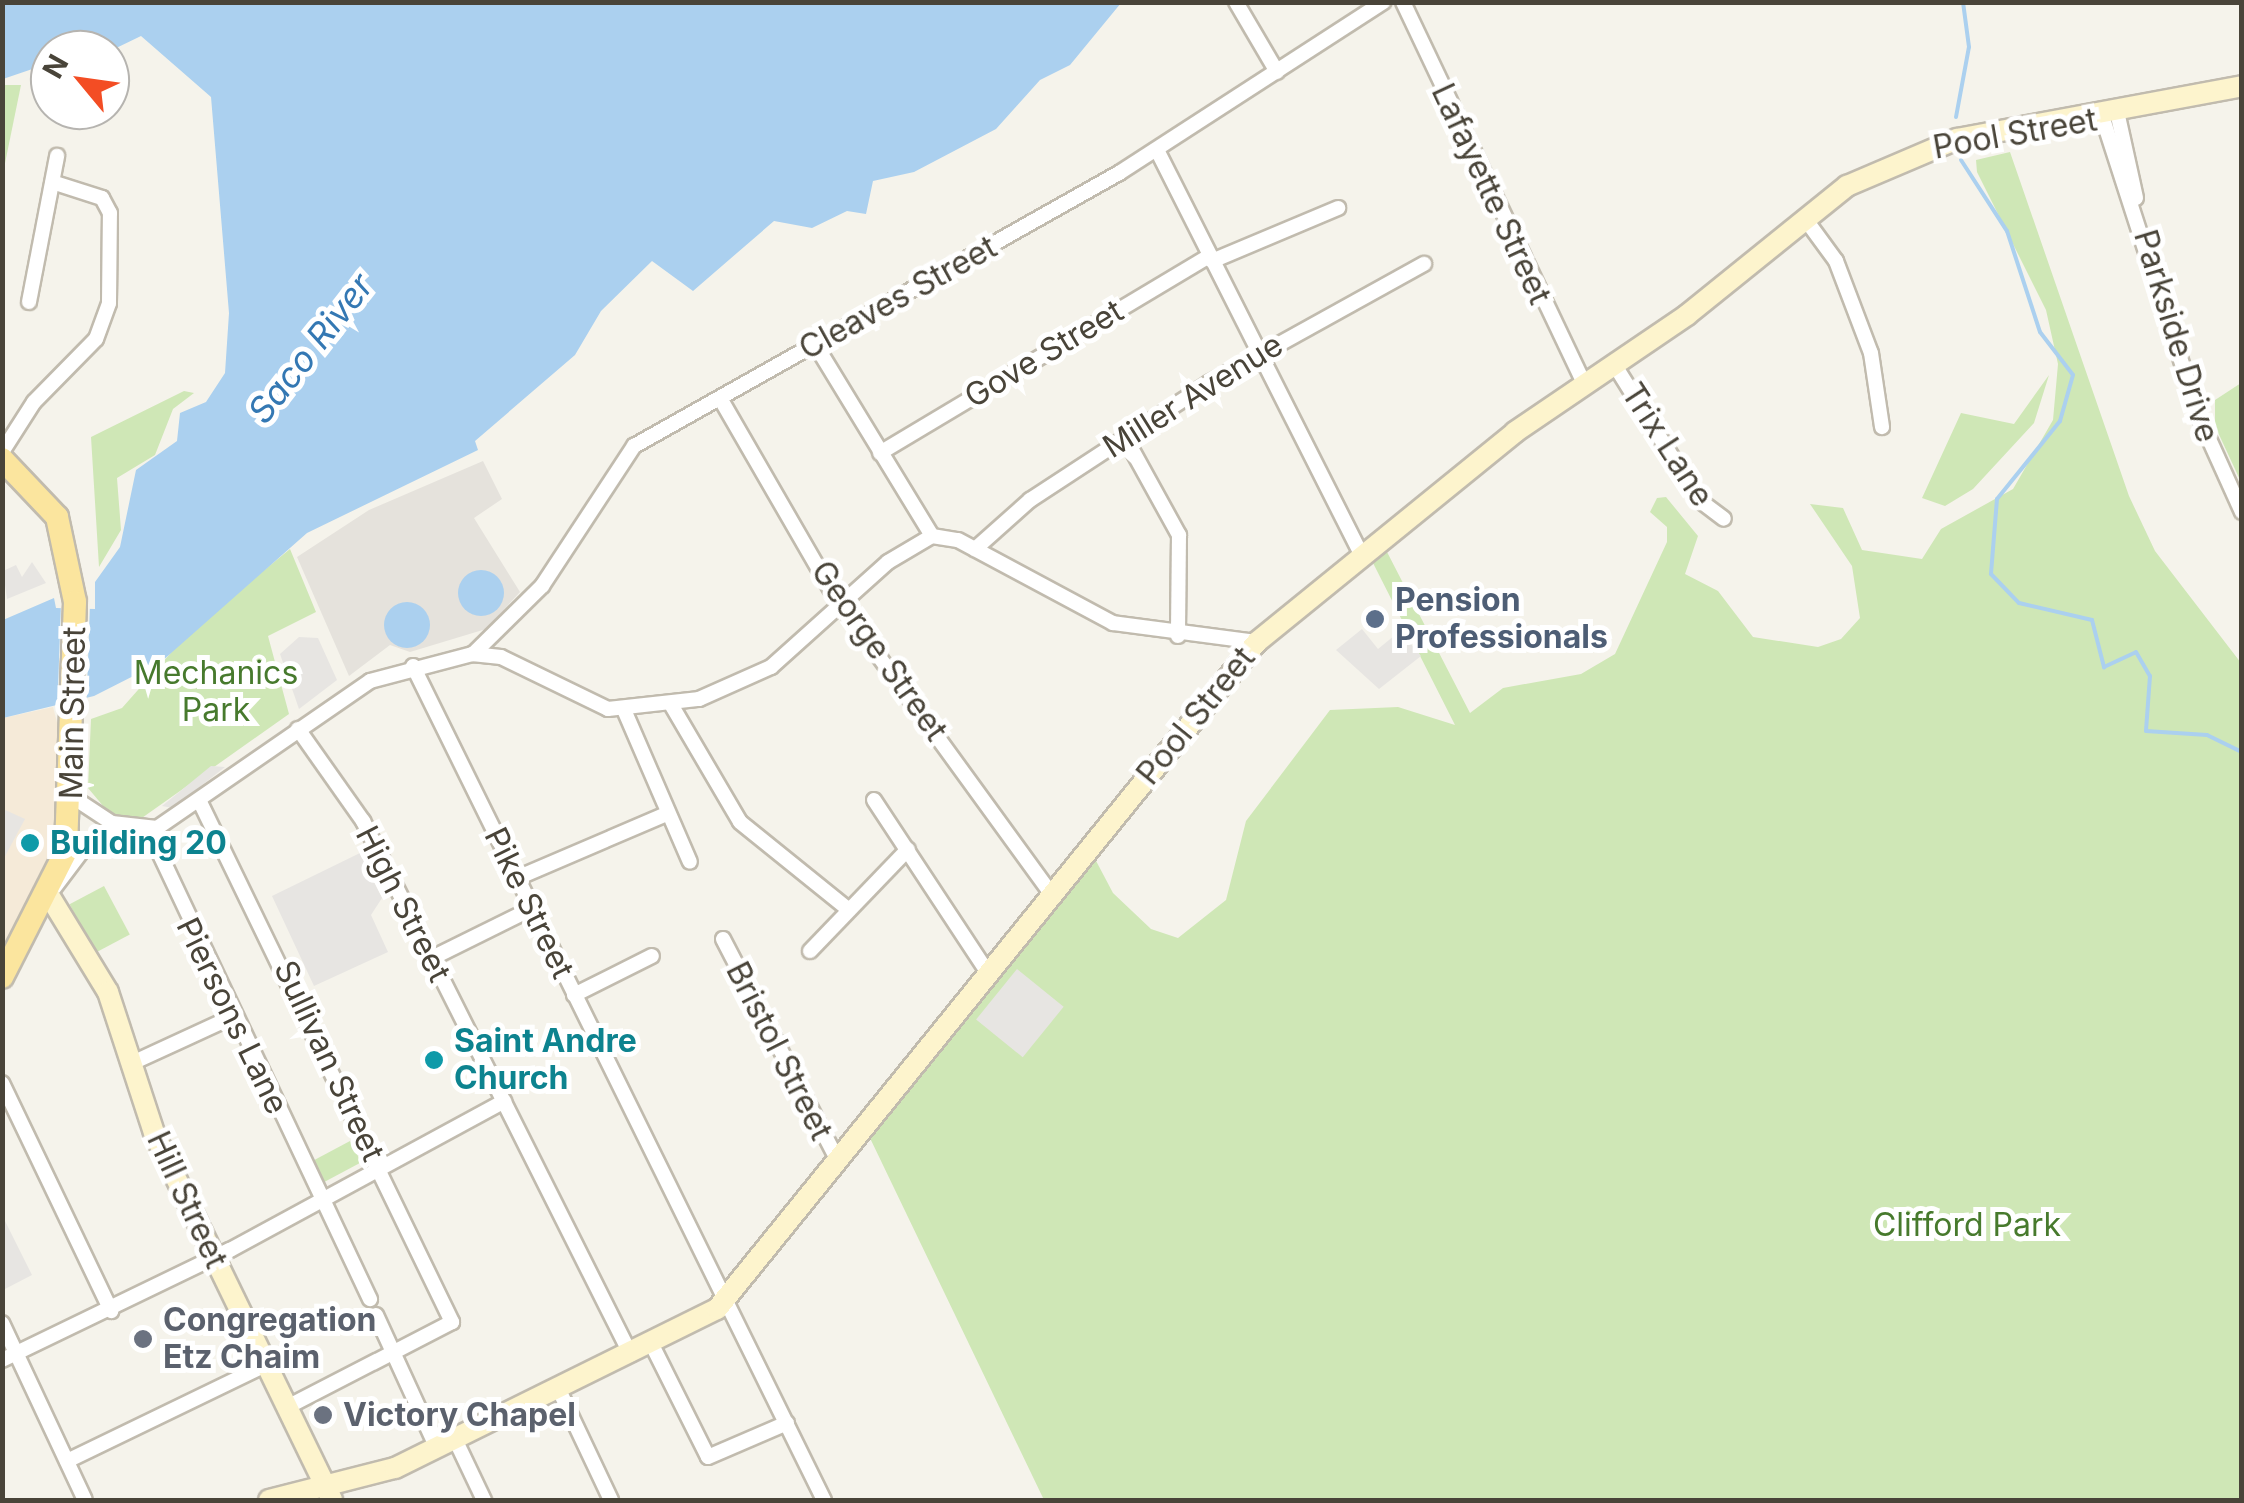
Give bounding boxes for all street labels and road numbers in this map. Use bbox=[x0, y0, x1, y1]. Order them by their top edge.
street label: Lafayette Street bbox=[1423, 78, 1559, 310]
street label: Pool Street bbox=[1930, 101, 2100, 167]
street label: Parkside Drive bbox=[2126, 225, 2226, 447]
street label: Cleaves Street bbox=[793, 228, 1003, 368]
street label: Gove Street bbox=[958, 292, 1130, 416]
street label: Miller Avenue bbox=[1096, 326, 1290, 466]
street label: Trix Lane bbox=[1613, 376, 1721, 514]
street label: George Street bbox=[803, 554, 955, 748]
street label: Main Street bbox=[52, 626, 94, 800]
street label: Pool Street bbox=[1129, 640, 1263, 792]
street label: High Street bbox=[347, 820, 459, 988]
street label: Pike Street bbox=[476, 821, 582, 985]
street label: Piersons Lane bbox=[168, 912, 296, 1120]
street label: Sullivan Street bbox=[266, 955, 392, 1167]
street label: Bristol Street bbox=[718, 956, 840, 1146]
street label: Hill Street bbox=[139, 1126, 235, 1274]

